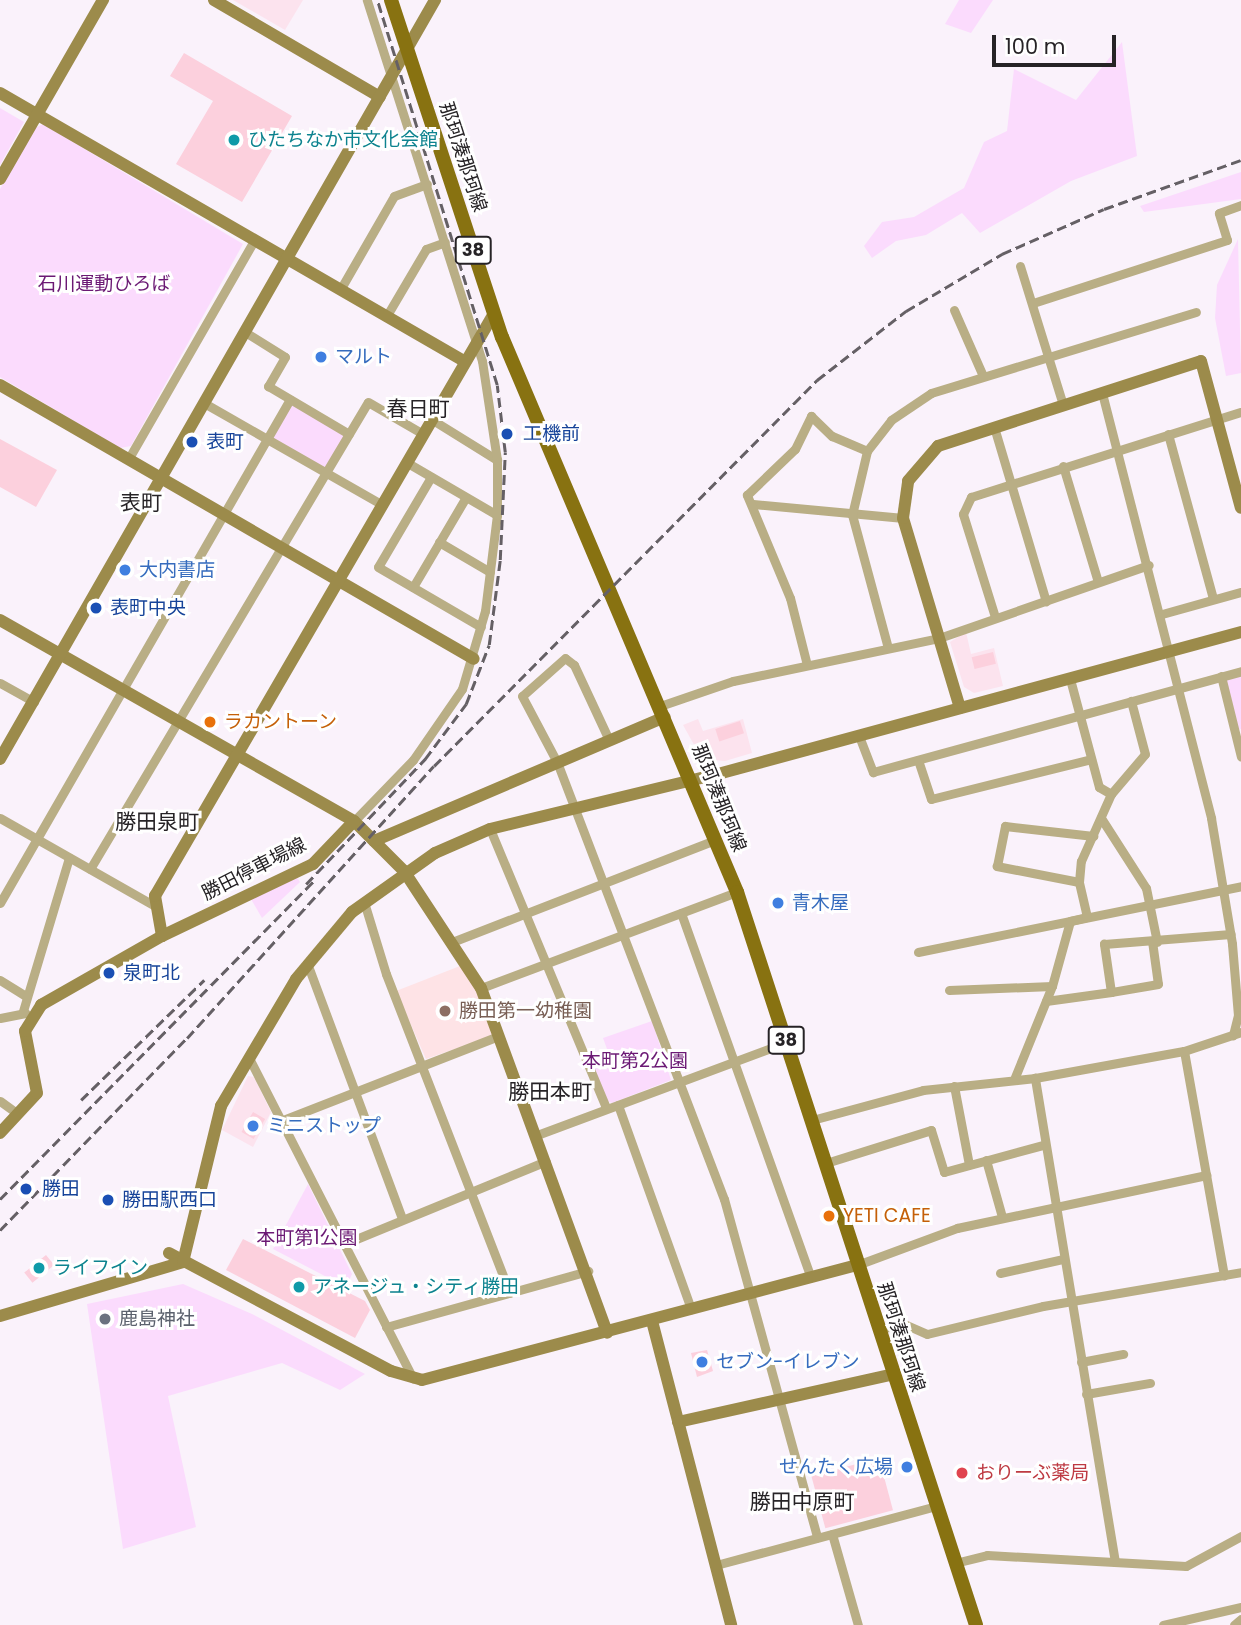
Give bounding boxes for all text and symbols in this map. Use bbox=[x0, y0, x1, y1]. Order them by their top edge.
scale bar bbox=[996, 21, 1120, 65]
text: 100 m bbox=[1005, 32, 1065, 61]
street label: 那珂湊那珂線 bbox=[435, 99, 491, 215]
place label: ひたちなか市文化会館 bbox=[248, 129, 438, 151]
marker: ひたちなか市文化会館 bbox=[226, 132, 242, 148]
road number: 38 bbox=[454, 236, 492, 264]
park label: 石川運動ひろば bbox=[38, 273, 170, 295]
place label: マルト bbox=[335, 346, 392, 368]
marker: マルト bbox=[313, 349, 329, 365]
district label: 春日町 bbox=[387, 396, 449, 422]
place label: 工機前 bbox=[523, 423, 580, 445]
marker: 工機前 bbox=[497, 424, 517, 444]
place label: 表町 bbox=[206, 431, 244, 453]
marker: 表町 bbox=[184, 434, 200, 450]
district label: 表町 bbox=[120, 490, 162, 516]
place label: 大内書店 bbox=[139, 559, 215, 581]
marker: 大内書店 bbox=[117, 562, 133, 578]
place label: 表町中央 bbox=[110, 597, 186, 619]
marker: 表町中央 bbox=[88, 600, 104, 616]
place label: ラカントーン bbox=[224, 711, 338, 733]
marker: ラカントーン bbox=[202, 714, 218, 730]
street label: 那珂湊那珂線 bbox=[687, 741, 751, 855]
district label: 勝田泉町 bbox=[115, 809, 199, 835]
street label: 勝田停車場線 bbox=[198, 833, 310, 905]
place label: 青木屋 bbox=[792, 892, 849, 914]
marker: 青木屋 bbox=[770, 895, 786, 911]
place label: 泉町北 bbox=[123, 962, 180, 984]
marker: 泉町北 bbox=[101, 965, 117, 981]
place label: 勝田第一幼稚園 bbox=[459, 1000, 592, 1022]
marker: 勝田第一幼稚園 bbox=[437, 1003, 453, 1019]
road number: 38 bbox=[767, 1026, 805, 1055]
park label: 本町第2公園 bbox=[582, 1050, 688, 1072]
district label: 勝田本町 bbox=[508, 1079, 592, 1105]
place label: ミニストップ bbox=[267, 1115, 381, 1137]
marker: ミニストップ bbox=[245, 1118, 261, 1134]
place label: 勝田 bbox=[42, 1178, 80, 1200]
marker: 勝田 bbox=[16, 1179, 36, 1199]
place label: 勝田駅西口 bbox=[122, 1189, 217, 1211]
marker: 勝田駅西口 bbox=[100, 1192, 116, 1208]
place label: YETI CAFE bbox=[843, 1205, 931, 1227]
marker: YETI CAFE bbox=[821, 1208, 837, 1224]
park label: 本町第1公園 bbox=[256, 1227, 358, 1249]
place label: ライフイン bbox=[53, 1257, 148, 1279]
marker: ライフイン bbox=[31, 1260, 47, 1276]
place label: アネージュ・シティ勝田 bbox=[313, 1276, 522, 1298]
marker: アネージュ・シティ勝田 bbox=[291, 1279, 307, 1295]
street label: 那珂湊那珂線 bbox=[873, 1279, 929, 1395]
place label: 鹿島神社 bbox=[119, 1308, 195, 1330]
marker: 鹿島神社 bbox=[97, 1311, 113, 1327]
place label: セブン-イレブン bbox=[716, 1351, 859, 1373]
marker: セブン-イレブン bbox=[694, 1354, 710, 1370]
place label: せんたく広場 bbox=[779, 1456, 893, 1478]
marker: せんたく広場 bbox=[899, 1459, 915, 1475]
place label: おりーぶ薬局 bbox=[976, 1462, 1090, 1484]
marker: おりーぶ薬局 bbox=[954, 1465, 970, 1481]
district label: 勝田中原町 bbox=[750, 1489, 854, 1515]

